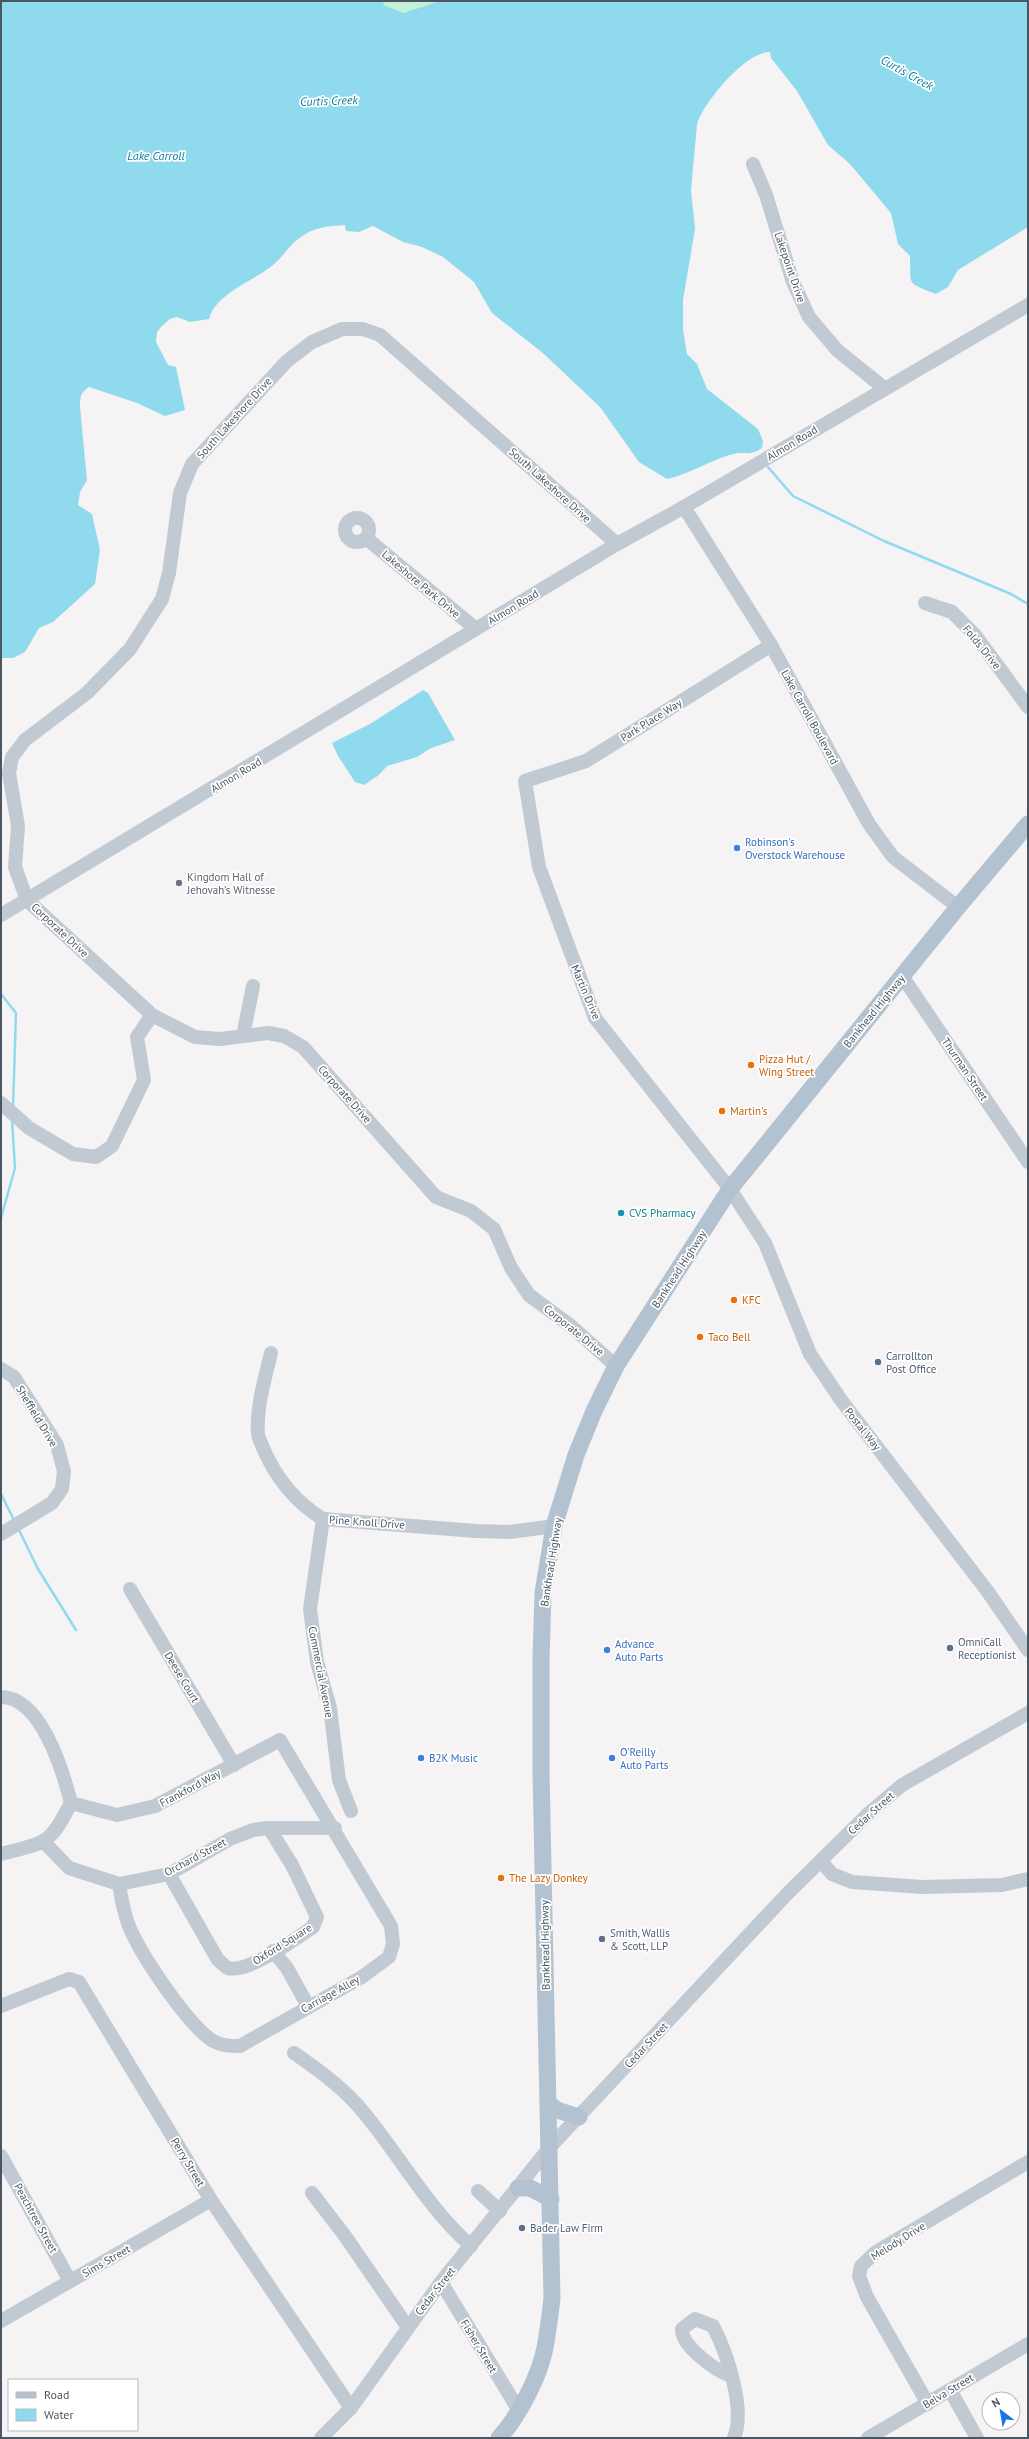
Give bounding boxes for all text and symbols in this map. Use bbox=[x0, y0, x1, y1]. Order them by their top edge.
water label: Curtis Creek bbox=[878, 52, 937, 93]
water label: Curtis Creek bbox=[300, 92, 359, 109]
water label: Lake Carroll bbox=[127, 148, 185, 163]
street label: Lakepoint Drive bbox=[771, 230, 809, 305]
street label: South Lakeshore Drive bbox=[194, 374, 275, 462]
street label: Almon Road bbox=[764, 422, 820, 464]
street label: South Lakeshore Drive bbox=[506, 445, 594, 526]
street label: Lakeshore Park Drive bbox=[379, 547, 463, 621]
street label: Almon Road bbox=[485, 586, 541, 628]
street label: Folds Drive bbox=[960, 622, 1004, 672]
street label: Lake Carroll Boulevard bbox=[778, 667, 842, 767]
street label: Park Place Way bbox=[618, 695, 685, 744]
street label: Almon Road bbox=[208, 754, 264, 796]
place label: Robinson's Overstock Warehouse bbox=[745, 835, 846, 862]
marker: Robinson's Overstock Warehouse bbox=[732, 843, 742, 853]
place label: Kingdom Hall of Jehovah’s Witnesse bbox=[186, 870, 276, 897]
marker: Kingdom Hall of Jehovah’s Witnesse bbox=[174, 878, 184, 888]
street label: Corporate Drive bbox=[28, 900, 92, 960]
street label: Martin Drive bbox=[568, 962, 604, 1022]
street label: Bankhead Highway bbox=[840, 971, 908, 1050]
street label: Thurman Street bbox=[939, 1035, 991, 1103]
place label: Pizza Hut / Wing Street bbox=[759, 1052, 814, 1079]
marker: Pizza Hut / Wing Street bbox=[746, 1060, 756, 1070]
street label: Corporate Drive bbox=[315, 1062, 375, 1126]
place label: Martin's bbox=[730, 1104, 768, 1118]
marker: Martin's bbox=[717, 1106, 727, 1116]
place label: CVS Pharmacy bbox=[629, 1206, 697, 1220]
marker: CVS Pharmacy bbox=[616, 1208, 626, 1218]
street label: Bankhead Highway bbox=[649, 1227, 710, 1311]
place label: KFC bbox=[742, 1293, 761, 1307]
marker: KFC bbox=[729, 1295, 739, 1305]
street label: Corporate Drive bbox=[541, 1301, 607, 1359]
place label: Taco Bell bbox=[708, 1330, 751, 1344]
marker: Taco Bell bbox=[695, 1332, 705, 1342]
place label: Carrollton Post Office bbox=[886, 1349, 937, 1376]
marker: Carrollton Post Office bbox=[873, 1357, 883, 1367]
street label: Sheffield Drive bbox=[13, 1383, 61, 1450]
street label: Postal Way bbox=[842, 1405, 885, 1454]
street label: Pine Knoll Drive bbox=[329, 1512, 406, 1532]
street label: Bankhead Highway bbox=[537, 1516, 565, 1608]
street label: Commercial Avenue bbox=[305, 1625, 337, 1719]
place label: OmniCall Receptionist bbox=[958, 1635, 1016, 1662]
place label: Advance Auto Parts bbox=[615, 1637, 664, 1664]
marker: OmniCall Receptionist bbox=[945, 1643, 955, 1653]
marker: Advance Auto Parts bbox=[602, 1645, 612, 1655]
street label: Deese Court bbox=[161, 1649, 203, 1705]
place label: O'Reilly Auto Parts bbox=[620, 1745, 669, 1772]
place label: B2K Music bbox=[429, 1751, 478, 1765]
marker: B2K Music bbox=[416, 1753, 426, 1763]
marker: O'Reilly Auto Parts bbox=[607, 1753, 617, 1763]
street label: Frankford Way bbox=[157, 1766, 224, 1810]
street label: Cedar Street bbox=[845, 1788, 897, 1837]
street label: Orchard Street bbox=[162, 1835, 229, 1879]
place label: The Lazy Donkey bbox=[509, 1871, 589, 1885]
marker: The Lazy Donkey bbox=[496, 1873, 506, 1883]
street label: Bankhead Highway bbox=[537, 1899, 553, 1990]
street label: Oxford Square bbox=[250, 1920, 315, 1968]
place label: Smith, Wallis & Scott, LLP bbox=[610, 1926, 670, 1953]
marker: Smith, Wallis & Scott, LLP bbox=[597, 1934, 607, 1944]
street label: Carriage Alley bbox=[298, 1972, 363, 2016]
street label: Cedar Street bbox=[621, 2019, 671, 2071]
street label: Perry Street bbox=[168, 2135, 208, 2189]
street label: Peachtree Street bbox=[11, 2181, 61, 2255]
street label: Melody Drive bbox=[868, 2219, 928, 2263]
place label: Bader Law Firm bbox=[530, 2221, 603, 2235]
marker: Bader Law Firm bbox=[517, 2223, 527, 2233]
street label: Sims Street bbox=[79, 2241, 133, 2280]
street label: Cedar Street bbox=[412, 2264, 458, 2318]
street label: Fisher Street bbox=[458, 2317, 500, 2375]
street label: Belva Street bbox=[920, 2370, 976, 2412]
legend bbox=[8, 2379, 138, 2431]
text: Road bbox=[44, 2387, 69, 2402]
north arrow bbox=[981, 2391, 1021, 2431]
text: N bbox=[989, 2395, 1003, 2410]
text: Water bbox=[44, 2407, 74, 2422]

